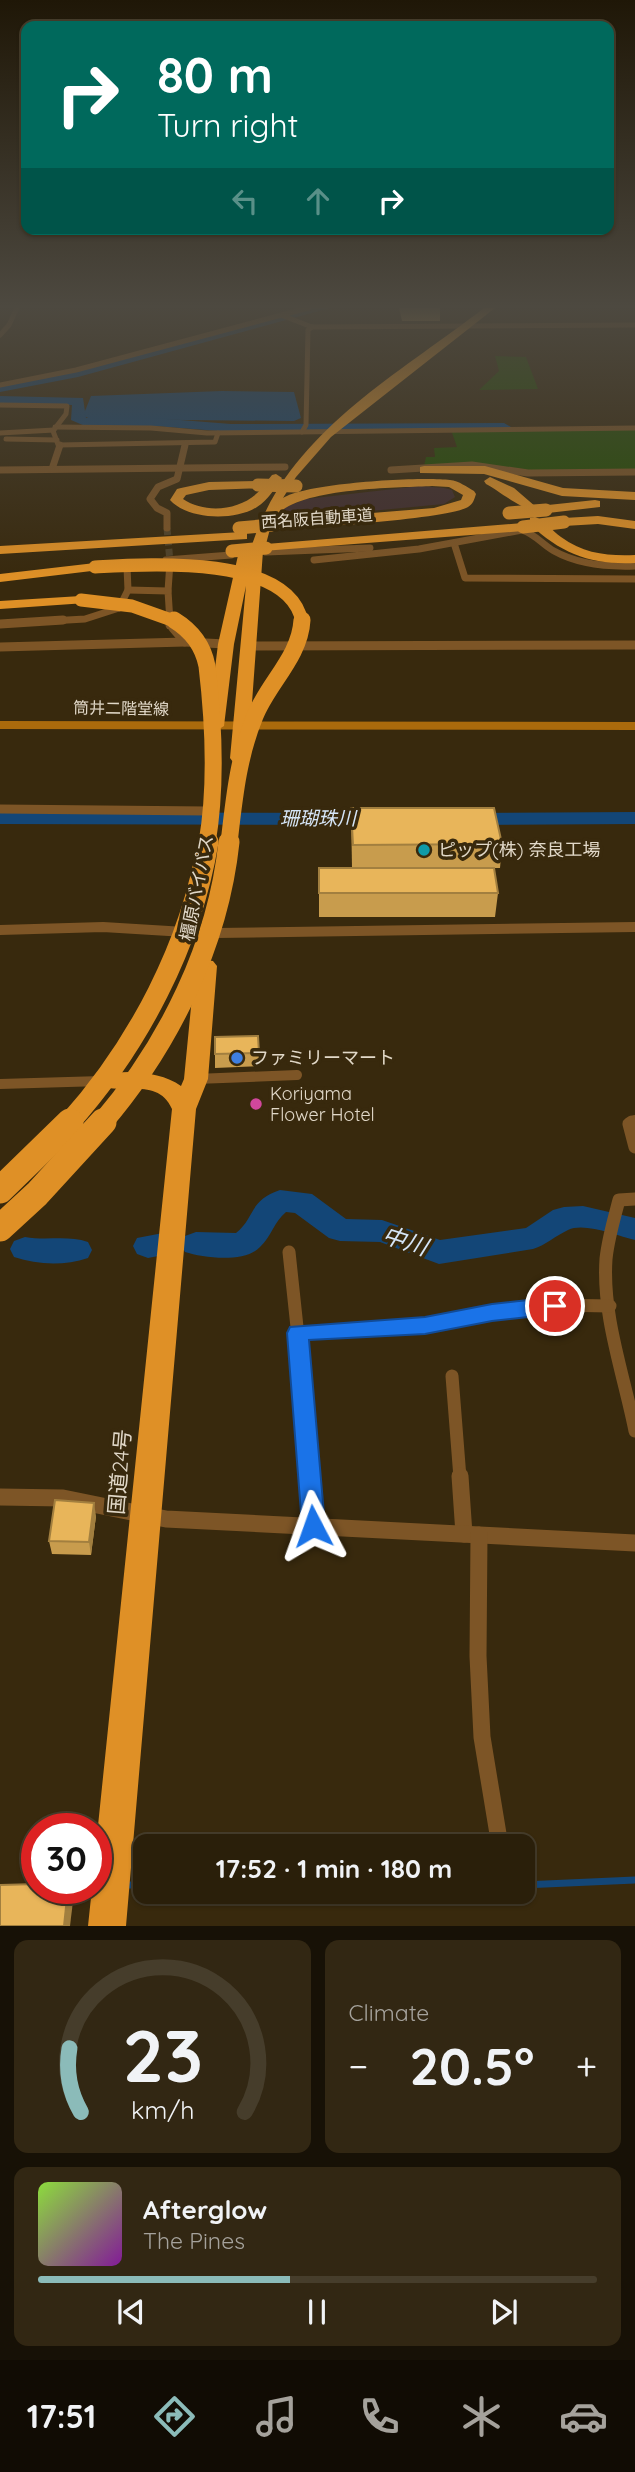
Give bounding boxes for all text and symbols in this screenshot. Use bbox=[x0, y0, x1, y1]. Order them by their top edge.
text: 80 m bbox=[157, 44, 273, 105]
icon: right bbox=[42, 49, 133, 140]
text: Turn right bbox=[157, 105, 298, 145]
icon: left bbox=[226, 182, 264, 220]
icon: ahead bbox=[299, 182, 337, 220]
icon: right bbox=[372, 182, 410, 220]
street label: 西名阪自動車道 bbox=[260, 504, 374, 532]
street label: 筒井二階堂線 bbox=[73, 697, 169, 719]
water label: 珊瑚珠川 bbox=[280, 806, 358, 830]
street label: 橿原バイパス bbox=[175, 833, 218, 943]
place label: ピップ(株) 奈良工場 bbox=[438, 838, 600, 861]
marker: ピップ(株) 奈良工場 bbox=[416, 842, 432, 858]
place label: ファミリーマート bbox=[251, 1046, 395, 1069]
marker: ファミリーマート bbox=[229, 1050, 245, 1066]
place label: Koriyama Flower Hotel bbox=[270, 1082, 375, 1126]
marker: Koriyama Flower Hotel bbox=[248, 1096, 264, 1112]
water label: 中川 bbox=[379, 1220, 434, 1262]
pin bbox=[525, 1276, 585, 1336]
icon: arrive bbox=[536, 1287, 574, 1325]
street label: 国道24号 bbox=[102, 1428, 136, 1516]
position arrow bbox=[276, 1489, 350, 1563]
speed limit sign: 30 bbox=[21, 1813, 112, 1904]
text: 17:52 · 1 min · 180 m bbox=[216, 1852, 452, 1885]
text: Climate bbox=[349, 1998, 429, 2027]
text: 23 bbox=[122, 2010, 203, 2101]
text: 20.5° bbox=[409, 2033, 534, 2098]
text: − bbox=[349, 2042, 368, 2090]
text: + bbox=[576, 2042, 597, 2090]
text: km/h bbox=[131, 2094, 194, 2125]
text: Afterglow bbox=[143, 2193, 267, 2226]
text: The Pines bbox=[143, 2226, 245, 2255]
icon: previous bbox=[112, 2293, 150, 2331]
icon: pause bbox=[298, 2293, 336, 2331]
icon: next bbox=[485, 2293, 523, 2331]
icon: directions bbox=[150, 2392, 199, 2441]
icon: music bbox=[252, 2392, 301, 2441]
icon: phone bbox=[355, 2392, 404, 2441]
icon: climate bbox=[457, 2392, 506, 2441]
icon: car bbox=[559, 2392, 608, 2441]
text: 17:51 bbox=[27, 2396, 96, 2436]

